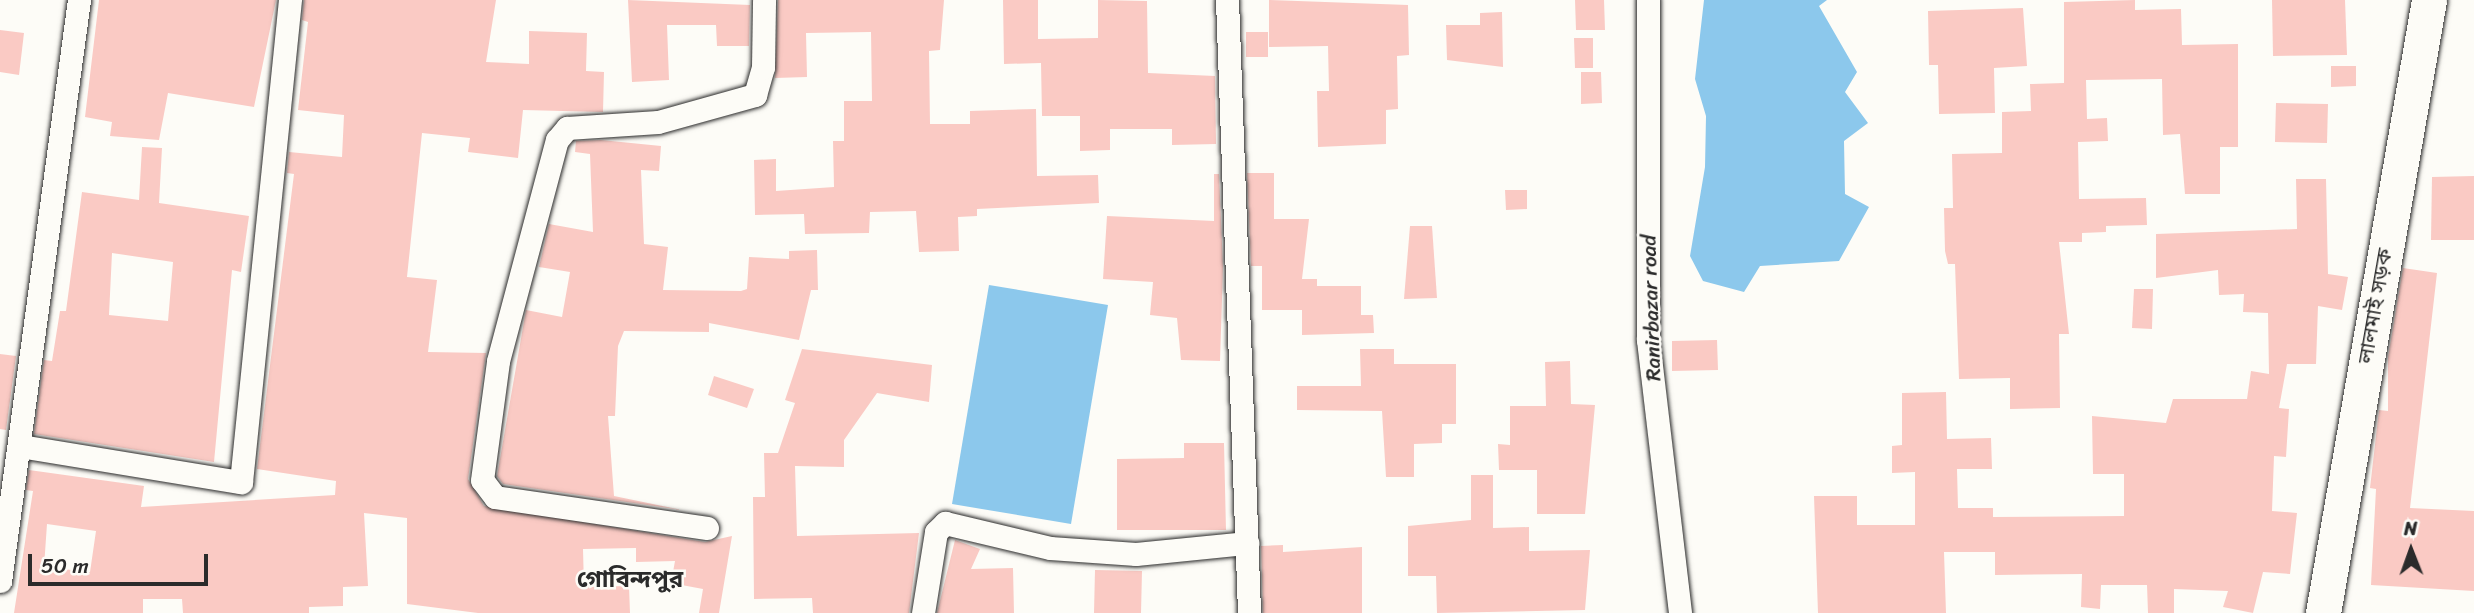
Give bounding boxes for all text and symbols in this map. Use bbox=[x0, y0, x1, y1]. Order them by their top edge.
street label: Ranirbazar road bbox=[1636, 234, 1666, 382]
street label: লালমাই সড়ক bbox=[2352, 247, 2398, 365]
text: N bbox=[2404, 512, 2417, 545]
north arrow bbox=[2376, 515, 2446, 585]
scale bar bbox=[32, 540, 212, 584]
text: 50 m bbox=[41, 547, 89, 585]
district label: গোবিন্দপুর bbox=[577, 566, 683, 594]

